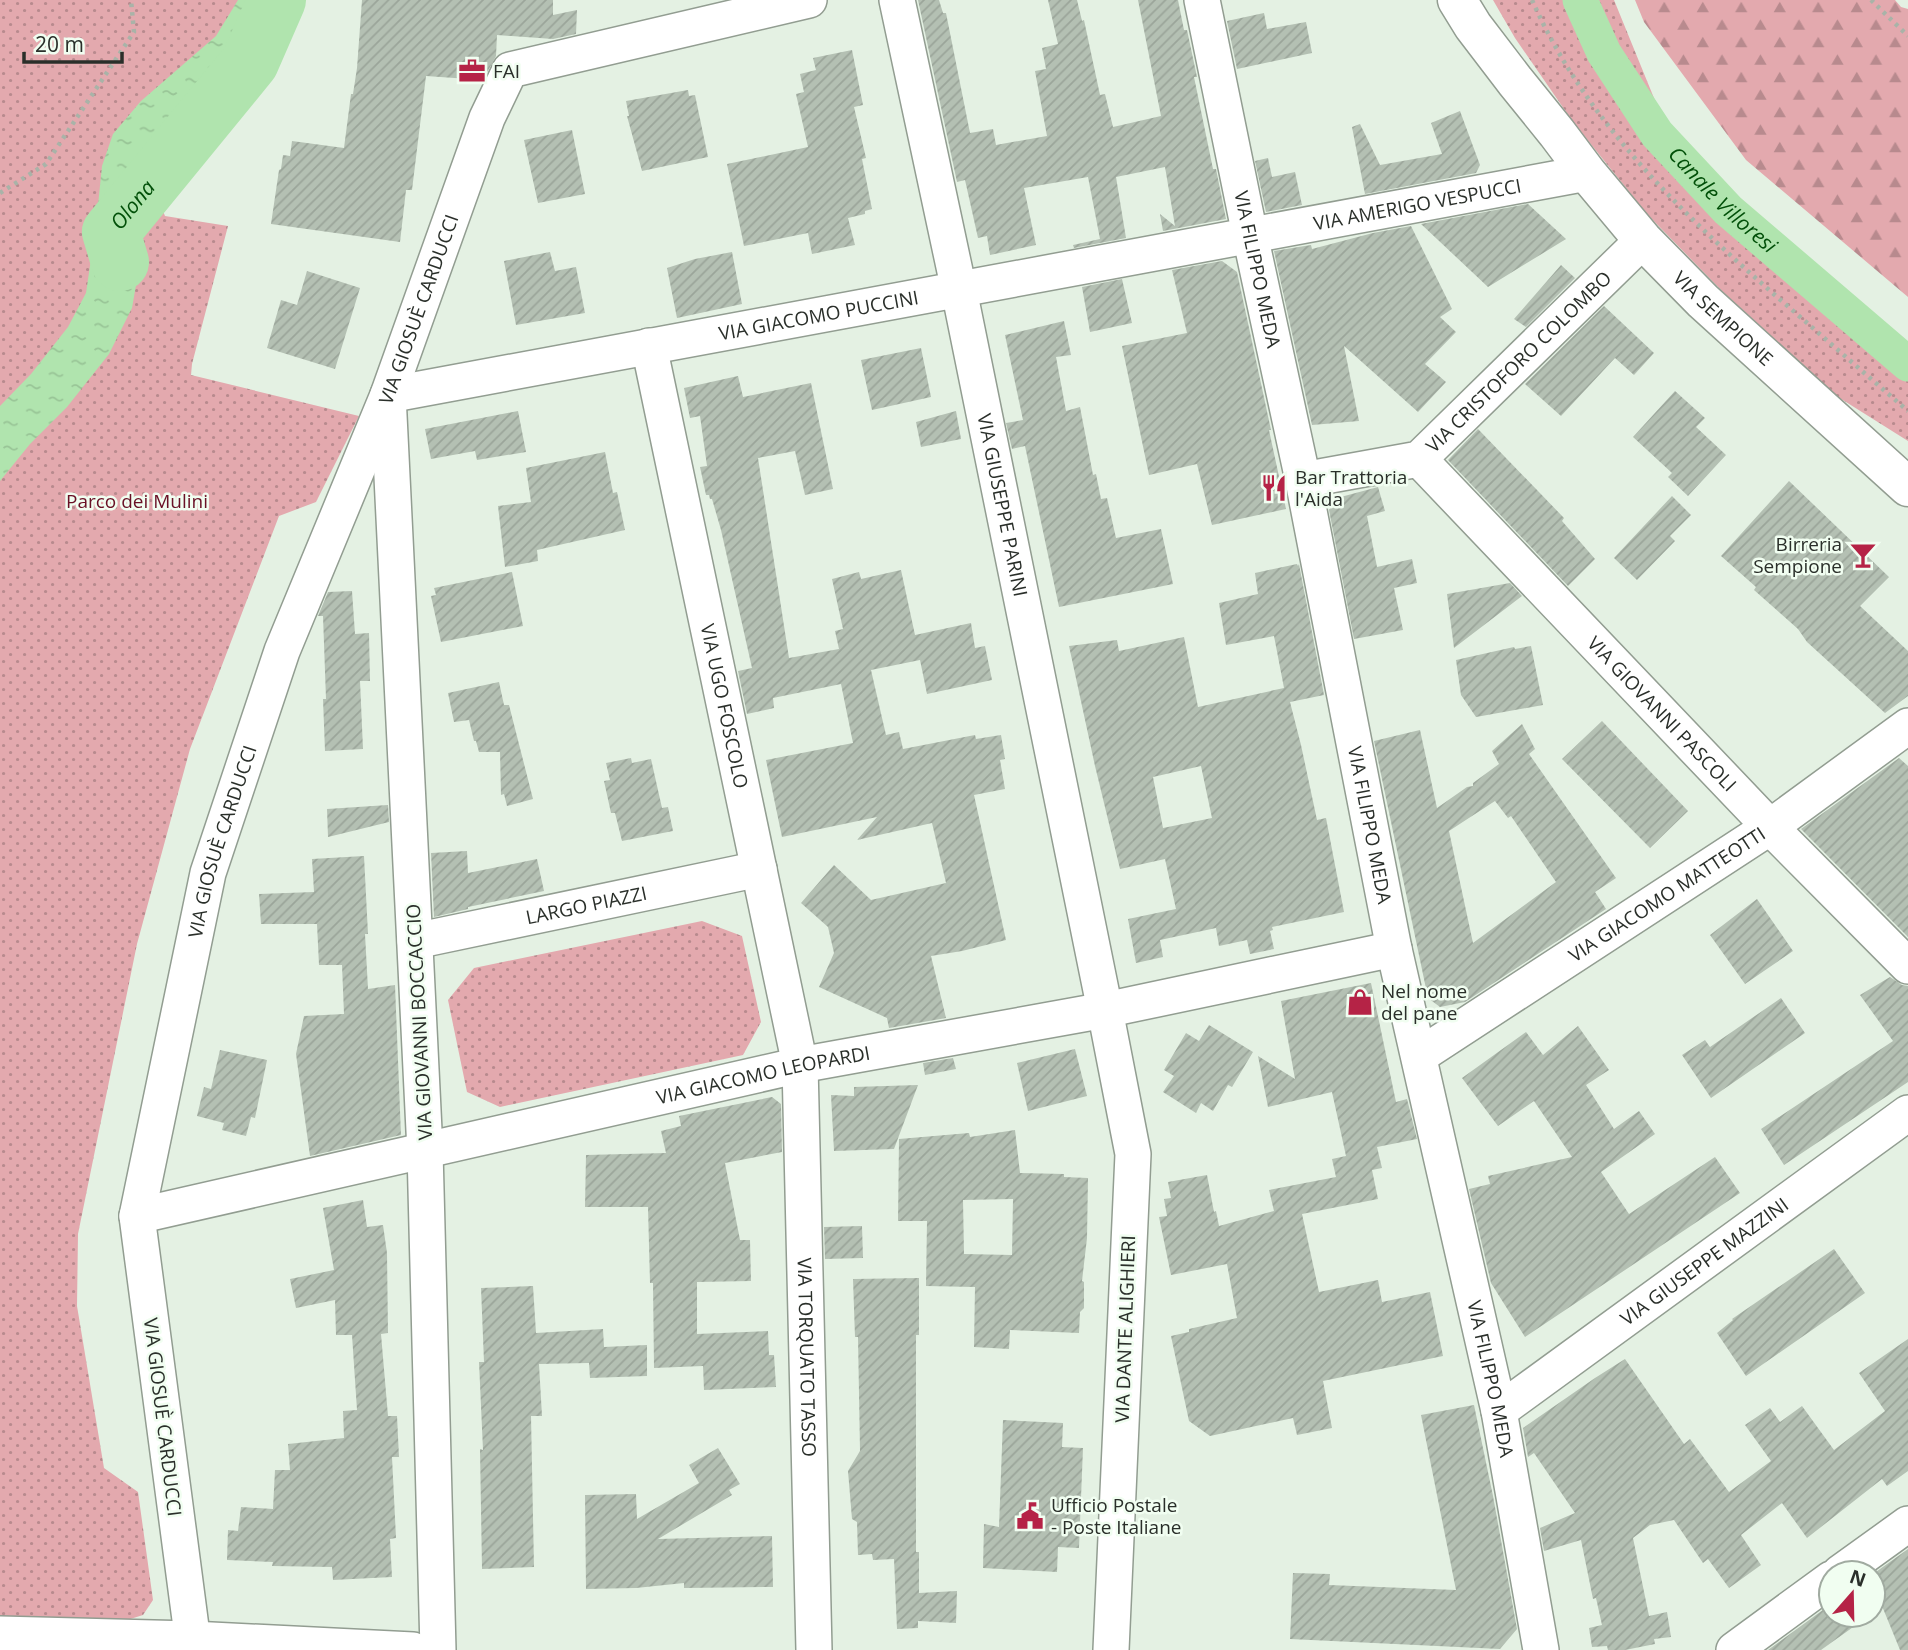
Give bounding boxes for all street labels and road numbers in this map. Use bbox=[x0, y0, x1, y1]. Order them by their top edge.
street label: VIA AMERIGO VESPUCCI bbox=[1311, 172, 1523, 236]
street label: VIA FILIPPO MEDA bbox=[1228, 188, 1287, 350]
street label: VIA GIOSUÈ CARDUCCI bbox=[373, 211, 464, 408]
street label: VIA CRISTOFORO COLOMBO bbox=[1420, 265, 1617, 458]
street label: VIA SEMPIONE bbox=[1667, 265, 1779, 371]
street label: VIA GIACOMO PUCCINI bbox=[717, 284, 921, 346]
street label: VIA GIUSEPPE PARINI bbox=[971, 411, 1034, 599]
street label: VIA UGO FOSCOLO bbox=[695, 622, 755, 791]
street label: VIA GIOVANNI PASCOLI bbox=[1582, 630, 1742, 797]
street label: VIA GIOSUÈ CARDUCCI bbox=[182, 742, 263, 940]
street label: VIA FILIPPO MEDA bbox=[1342, 744, 1398, 906]
street label: VIA GIACOMO MATTEOTTI bbox=[1564, 821, 1770, 968]
street label: LARGO PIAZZI bbox=[523, 880, 649, 930]
street label: VIA GIOVANNI BOCCACCIO bbox=[400, 903, 438, 1141]
street label: VIA GIACOMO LEOPARDI bbox=[654, 1040, 872, 1110]
street label: VIA GIUSEPPE MAZZINI bbox=[1615, 1192, 1793, 1331]
street label: VIA DANTE ALIGHIERI bbox=[1109, 1235, 1141, 1423]
street label: VIA TORQUATO TASSO bbox=[792, 1257, 822, 1457]
street label: VIA FILIPPO MEDA bbox=[1461, 1298, 1520, 1460]
street label: VIA GIOSUÈ CARDUCCI bbox=[138, 1316, 188, 1518]

